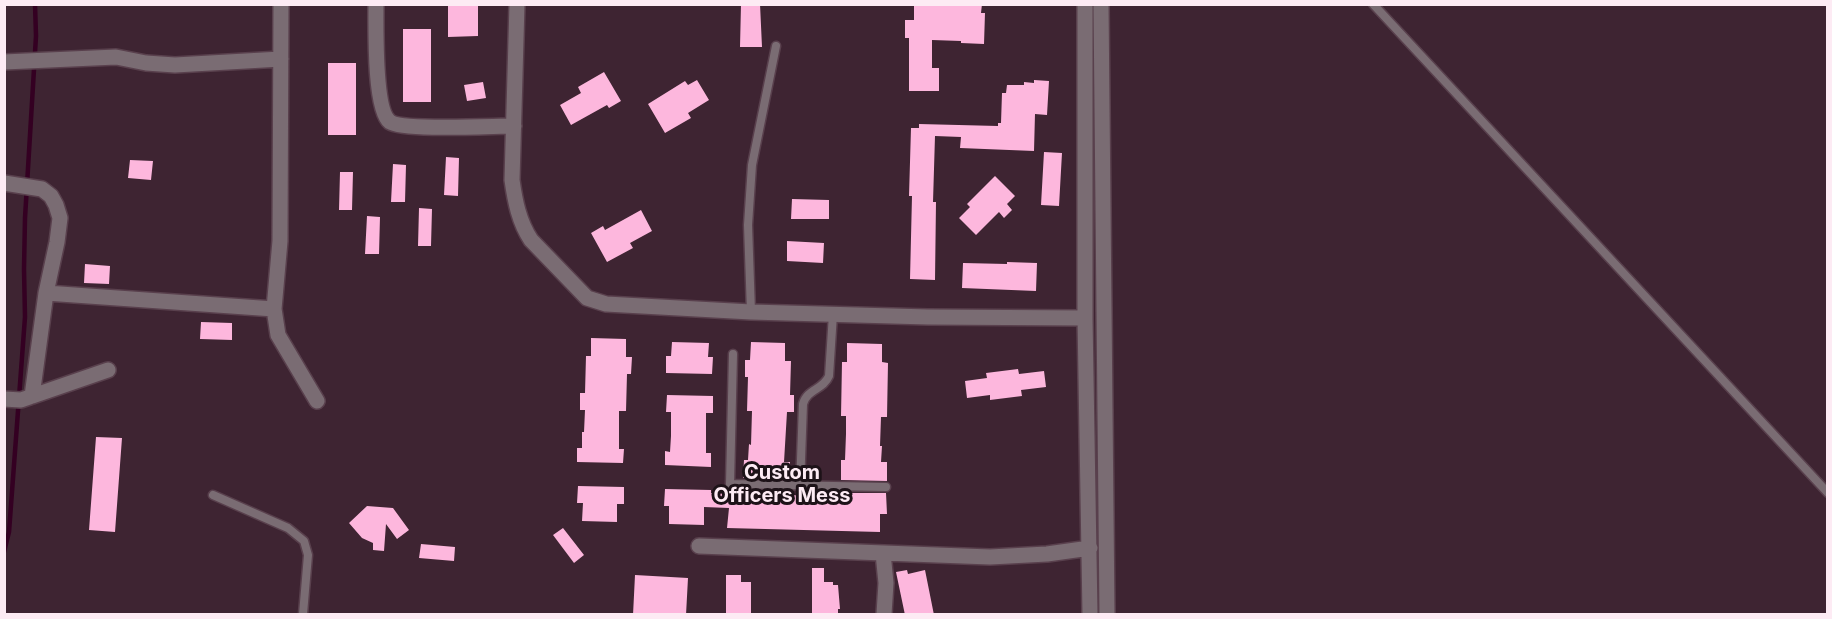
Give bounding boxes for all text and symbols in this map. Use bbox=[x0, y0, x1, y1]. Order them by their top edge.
district label: Custom Officers Mess bbox=[714, 461, 850, 508]

